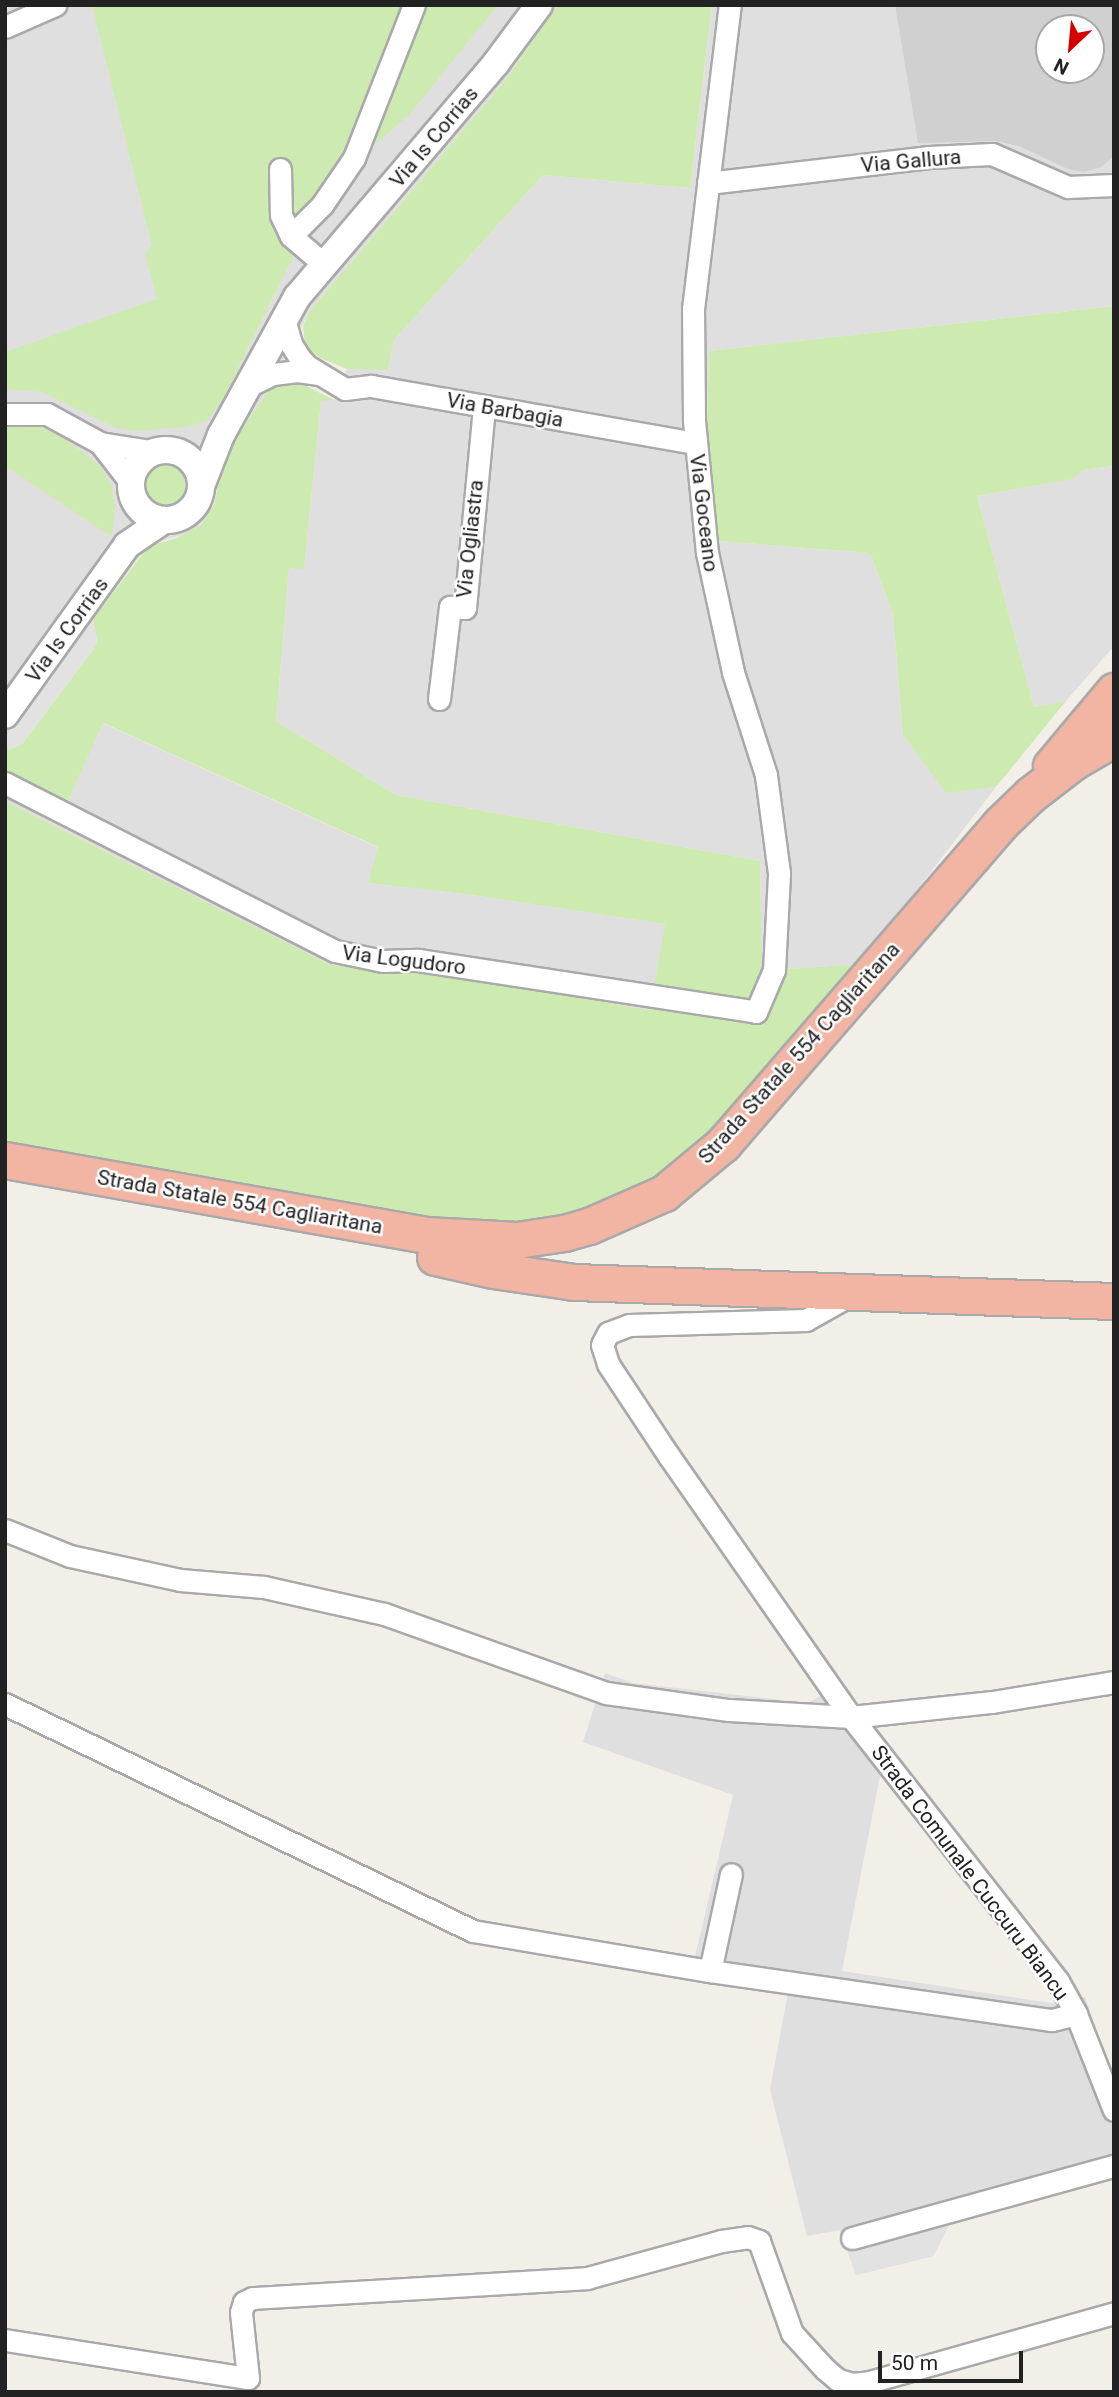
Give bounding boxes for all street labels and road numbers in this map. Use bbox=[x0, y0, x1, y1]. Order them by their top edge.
street label: Via Is Corrias bbox=[384, 81, 484, 193]
street label: Via Gallura bbox=[860, 144, 962, 178]
street label: Via Barbagia bbox=[445, 387, 565, 433]
street label: Via Goceano bbox=[684, 453, 724, 573]
street label: Via Ogliastra bbox=[451, 479, 489, 599]
street label: Via Is Corrias bbox=[20, 572, 114, 688]
street label: Strada Statale 554 Cagliaritana bbox=[693, 937, 905, 1169]
street label: Via Logudoro bbox=[341, 940, 467, 980]
street label: Strada Statale 554 Cagliaritana bbox=[95, 1164, 385, 1240]
street label: Strada Comunale Cuccuru Biancu bbox=[866, 1741, 1074, 2005]

